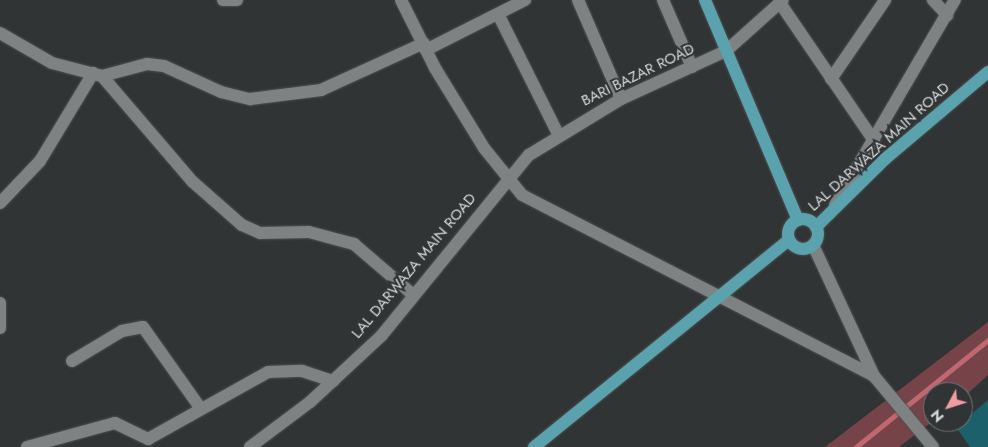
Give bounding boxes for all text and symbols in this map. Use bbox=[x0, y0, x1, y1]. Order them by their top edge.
street label: BARI BAZAR ROAD bbox=[579, 40, 697, 110]
street label: LAL DARWAZA MAIN ROAD bbox=[805, 79, 953, 215]
street label: LAL DARWAZA MAIN ROAD bbox=[348, 190, 480, 342]
north arrow bbox=[923, 382, 973, 432]
text: N bbox=[926, 405, 949, 427]

